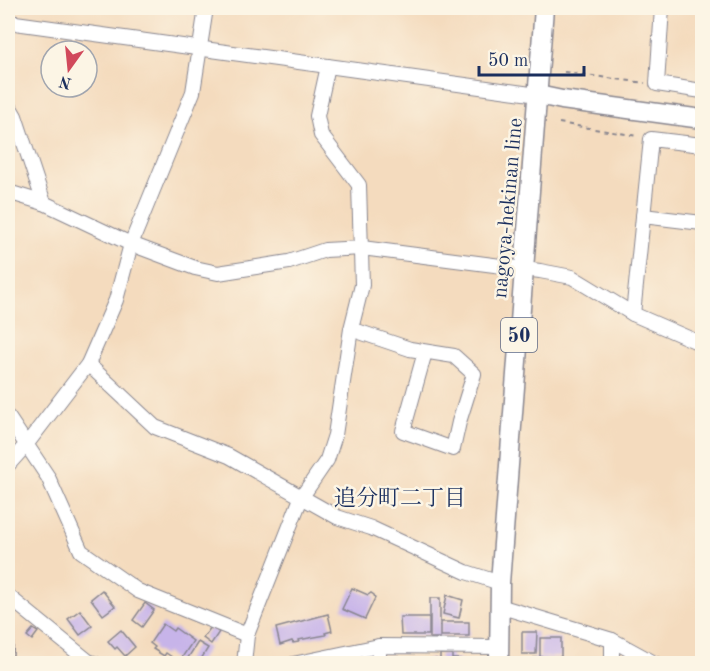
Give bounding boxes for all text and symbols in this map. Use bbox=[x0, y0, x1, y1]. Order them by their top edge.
north arrow bbox=[39, 39, 99, 99]
scale bar bbox=[479, 39, 584, 77]
text: 50 m bbox=[488, 52, 528, 70]
text: N bbox=[57, 72, 74, 91]
street label: nagoya-hekinan line bbox=[490, 117, 527, 299]
road number: 50 bbox=[501, 318, 537, 352]
district label: 追分町二丁目 bbox=[334, 486, 466, 510]

